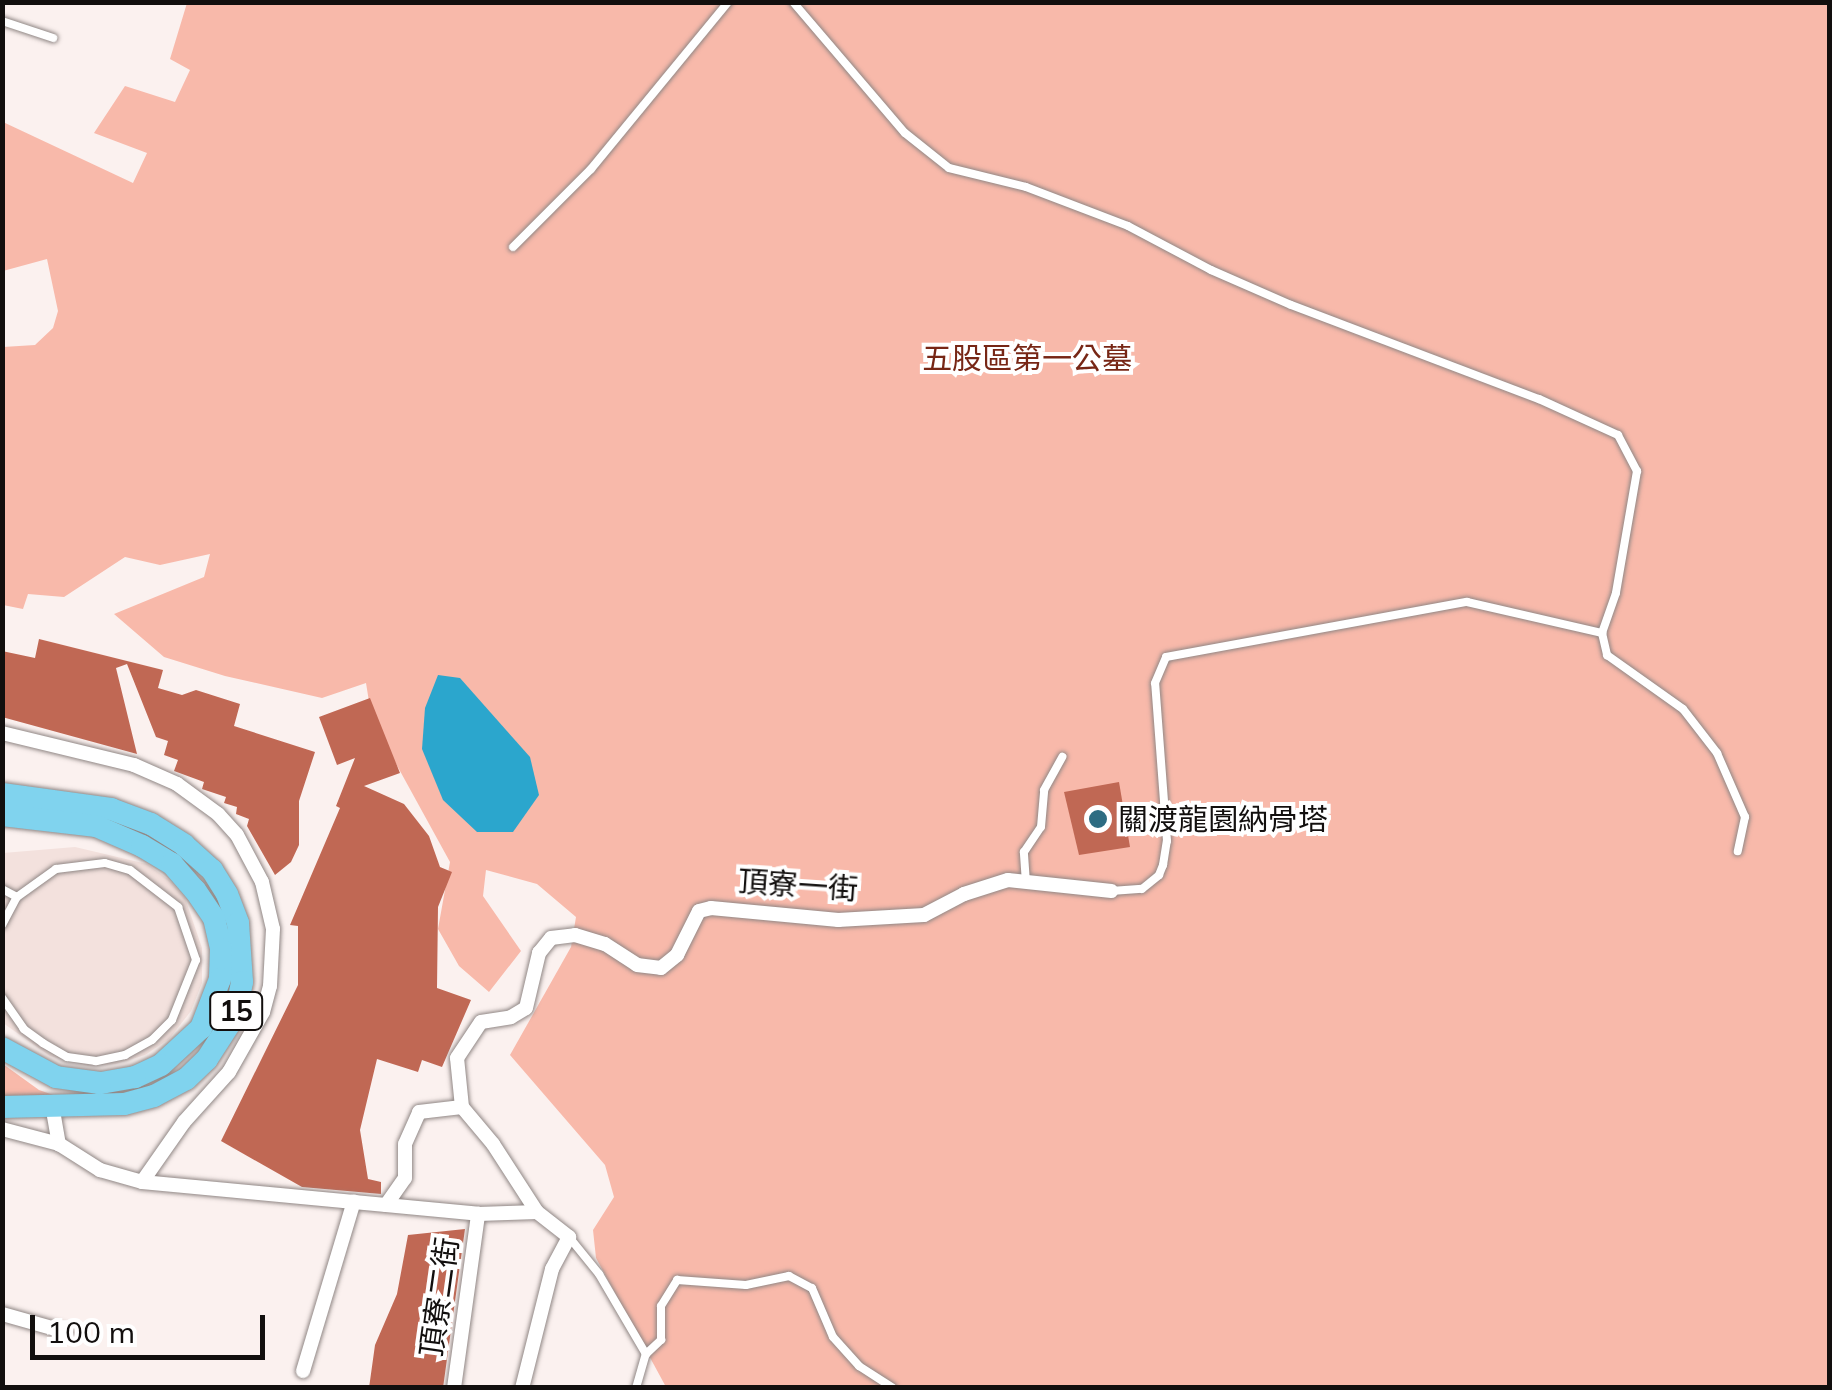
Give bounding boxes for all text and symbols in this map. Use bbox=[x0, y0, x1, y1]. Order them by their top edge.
park label: 五股區第一公墓 bbox=[922, 340, 1132, 376]
place label: 關渡龍園納骨塔 bbox=[1118, 801, 1328, 837]
marker: 關渡龍園納骨塔 bbox=[1087, 808, 1109, 830]
street label: 頂寮一街 bbox=[737, 863, 859, 907]
road number: 15 bbox=[208, 988, 264, 1034]
street label: 頂寮二街 bbox=[413, 1235, 465, 1359]
scale bar bbox=[35, 1295, 270, 1357]
text: 100 m bbox=[47, 1313, 135, 1351]

